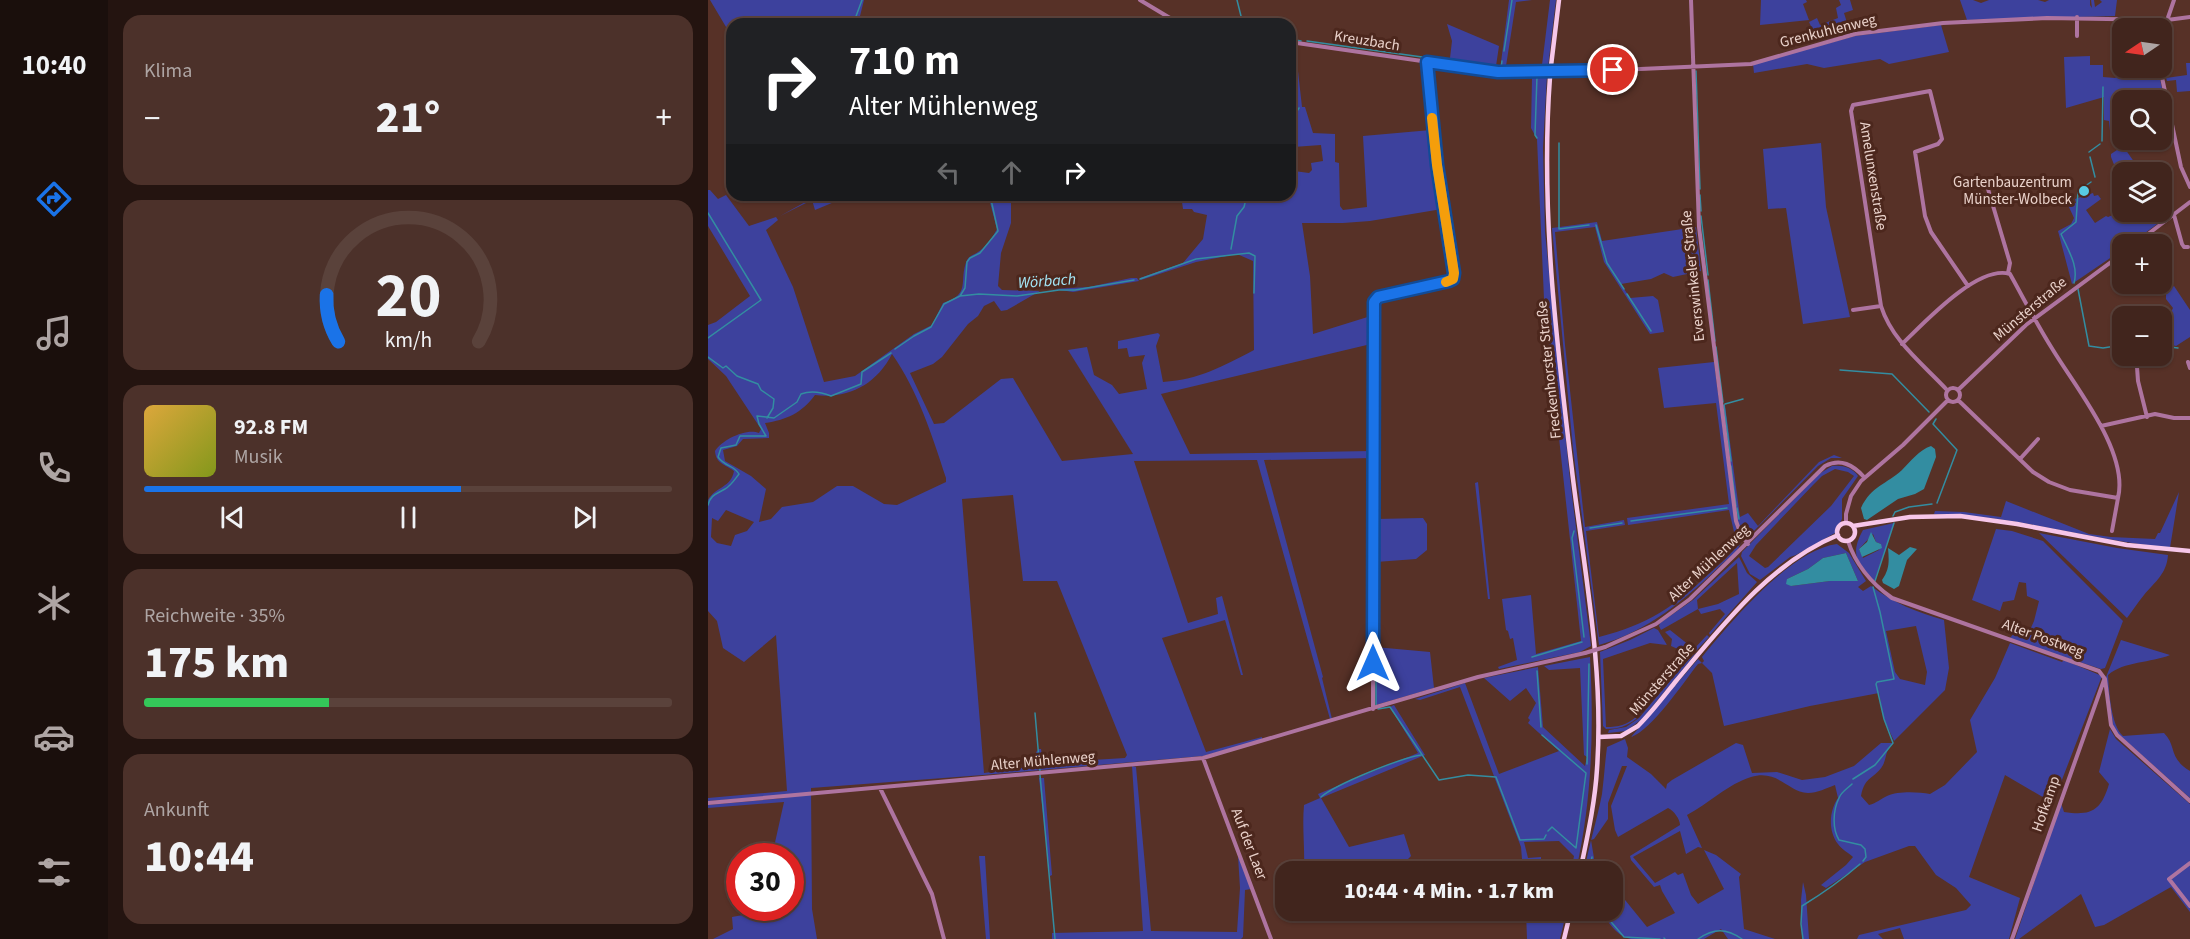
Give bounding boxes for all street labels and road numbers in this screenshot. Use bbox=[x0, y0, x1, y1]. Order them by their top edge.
street label: Grenkuhlenweg bbox=[1778, 9, 1879, 53]
street label: Kreuzbach bbox=[1333, 25, 1401, 57]
street label: Amelunxenstraße bbox=[1854, 120, 1892, 232]
street label: Everswinkeler Straße bbox=[1676, 209, 1710, 343]
street label: Münsterstraße bbox=[1989, 272, 2071, 346]
street label: Freckenhorster Straße bbox=[1531, 300, 1567, 440]
street label: Alter Mühlenweg bbox=[1664, 519, 1755, 606]
street label: Alter Postweg bbox=[1999, 614, 2087, 663]
street label: Münsterstraße bbox=[1624, 638, 1700, 720]
street label: Alter Mühlenweg bbox=[990, 746, 1097, 776]
street label: Hofkamp bbox=[2027, 773, 2065, 835]
street label: Auf der Laer bbox=[1226, 805, 1273, 884]

